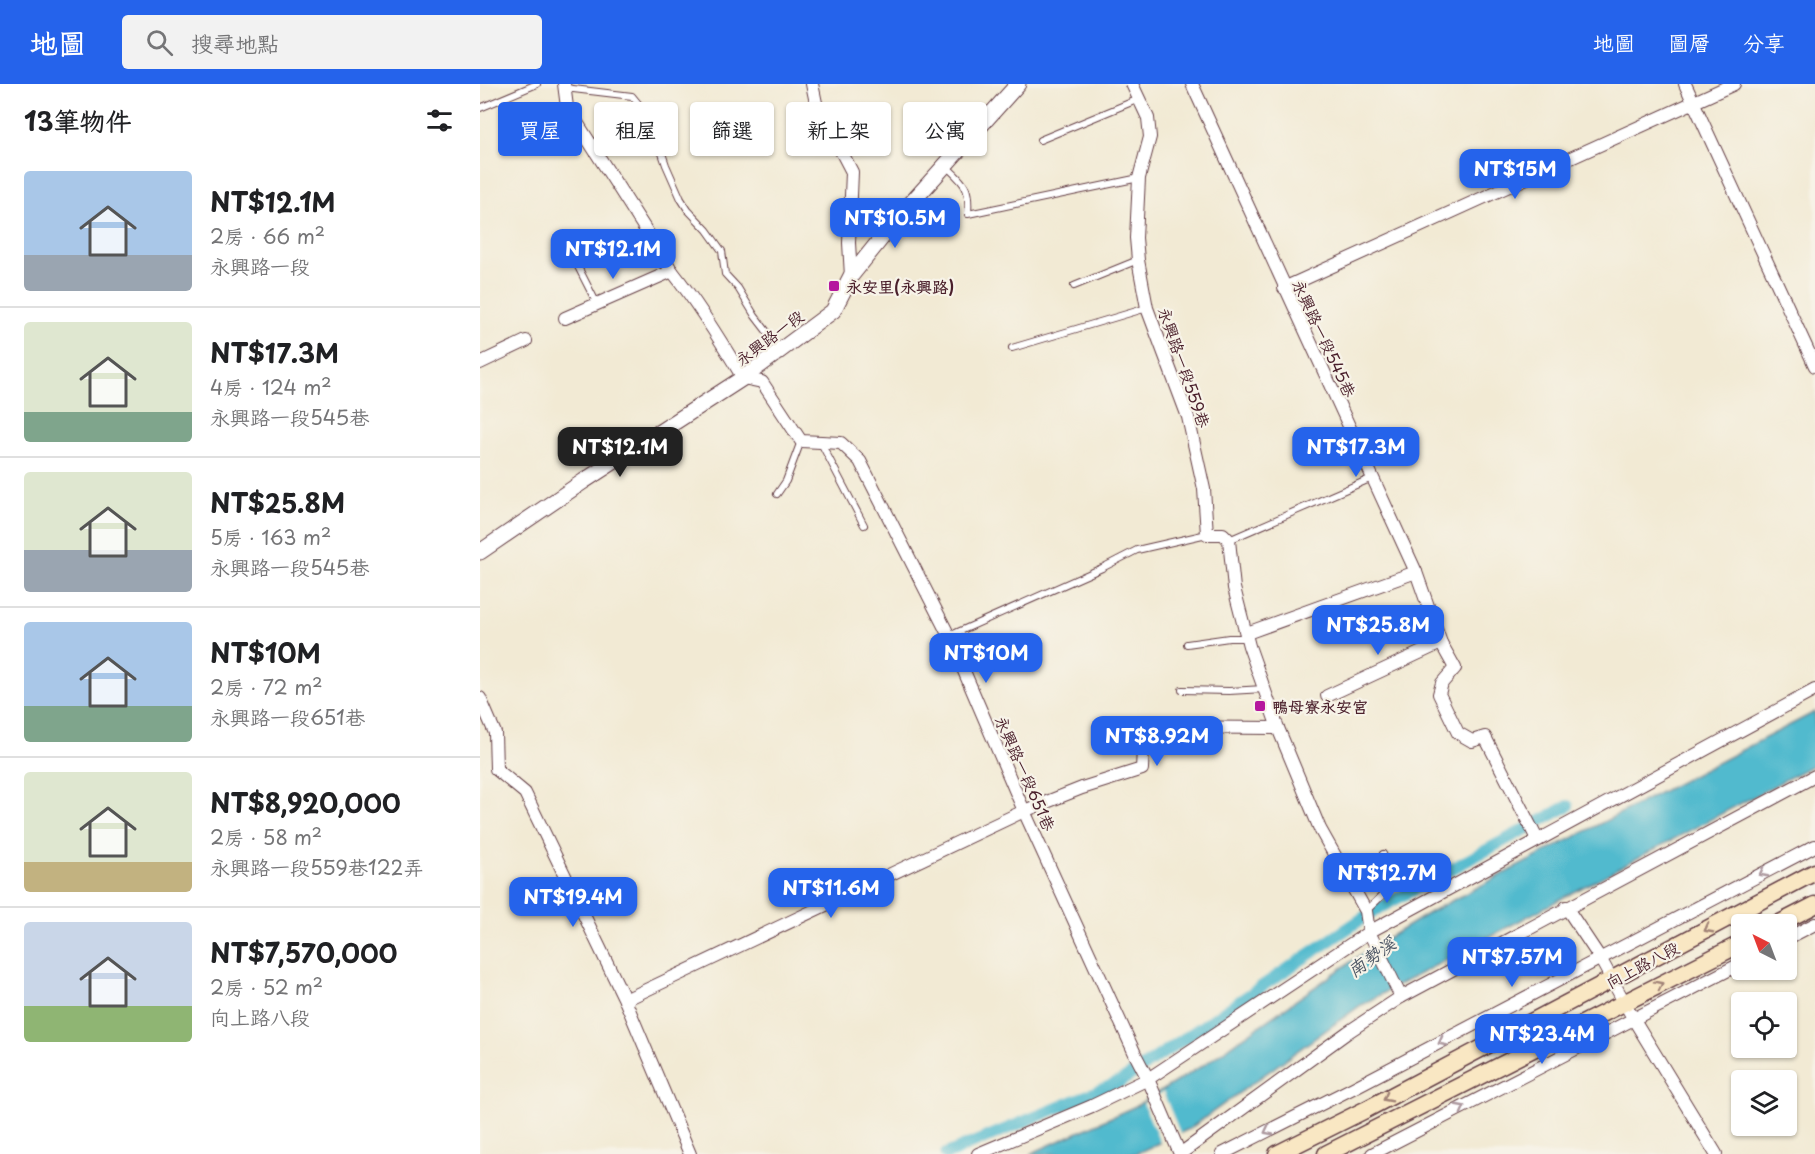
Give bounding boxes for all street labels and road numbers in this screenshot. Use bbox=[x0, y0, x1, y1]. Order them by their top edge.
street label: 永興路一段545巷 bbox=[1287, 275, 1363, 401]
street label: 永興路一段 bbox=[730, 303, 808, 371]
street label: 永興路一段559巷 bbox=[1153, 303, 1217, 431]
street label: 永興路一段651巷 bbox=[990, 712, 1062, 834]
street label: 向上路八段 bbox=[1601, 935, 1683, 993]

